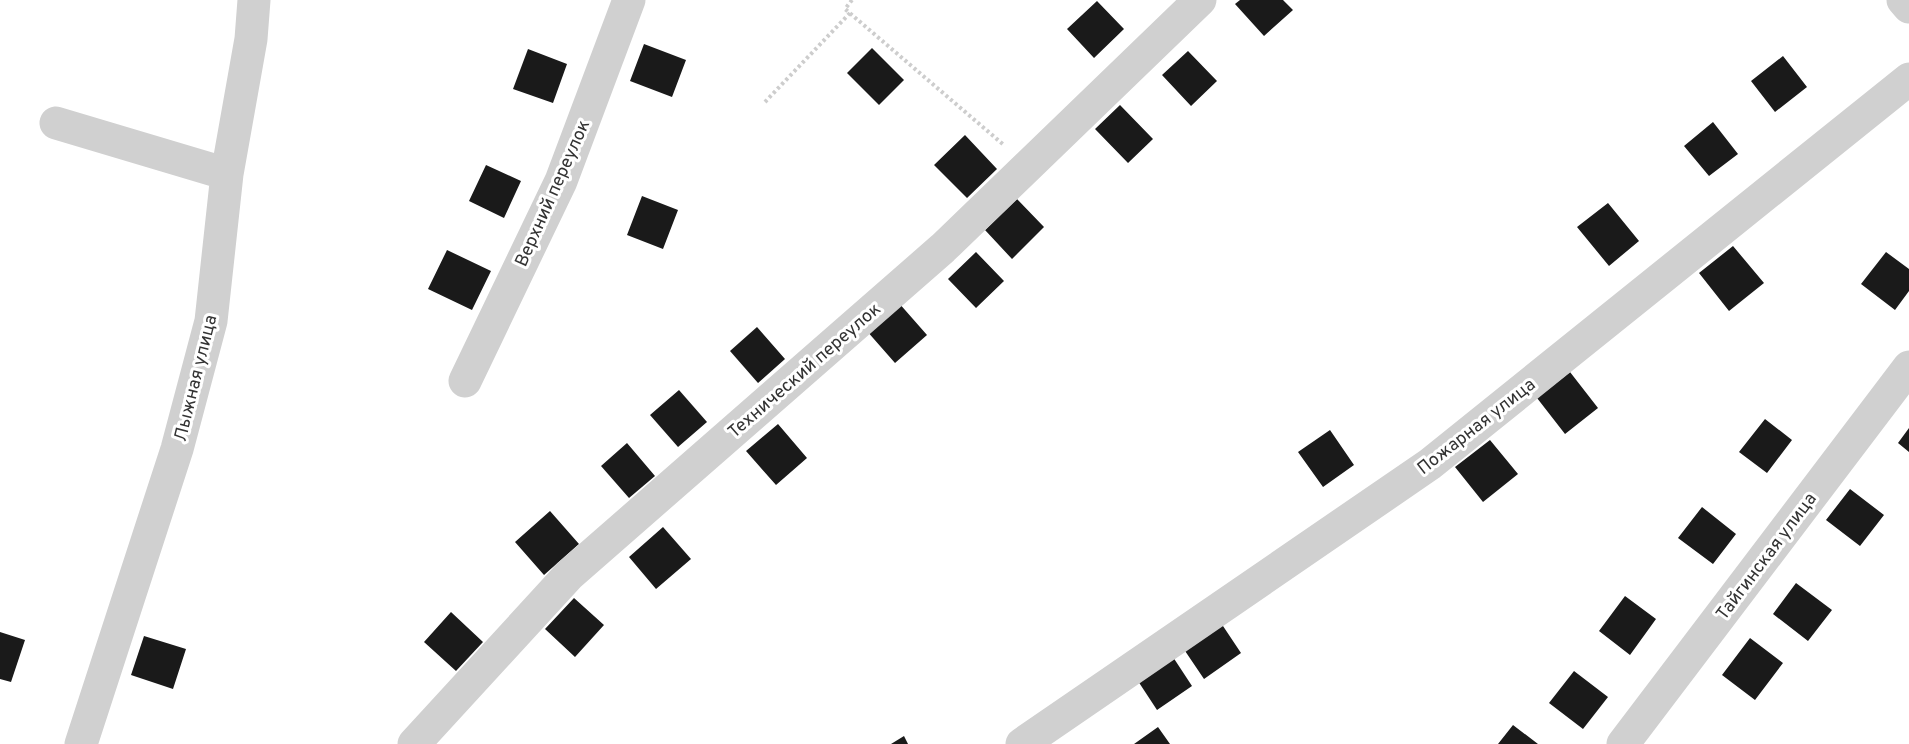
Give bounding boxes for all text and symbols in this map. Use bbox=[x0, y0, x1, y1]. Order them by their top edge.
street label: Верхний переулок bbox=[511, 117, 596, 271]
street label: Технический переулок bbox=[724, 298, 886, 444]
street label: Лыжная улица bbox=[170, 313, 223, 444]
street label: Пожарная улица bbox=[1413, 374, 1541, 481]
street label: Тайгинская улица bbox=[1712, 489, 1823, 625]

